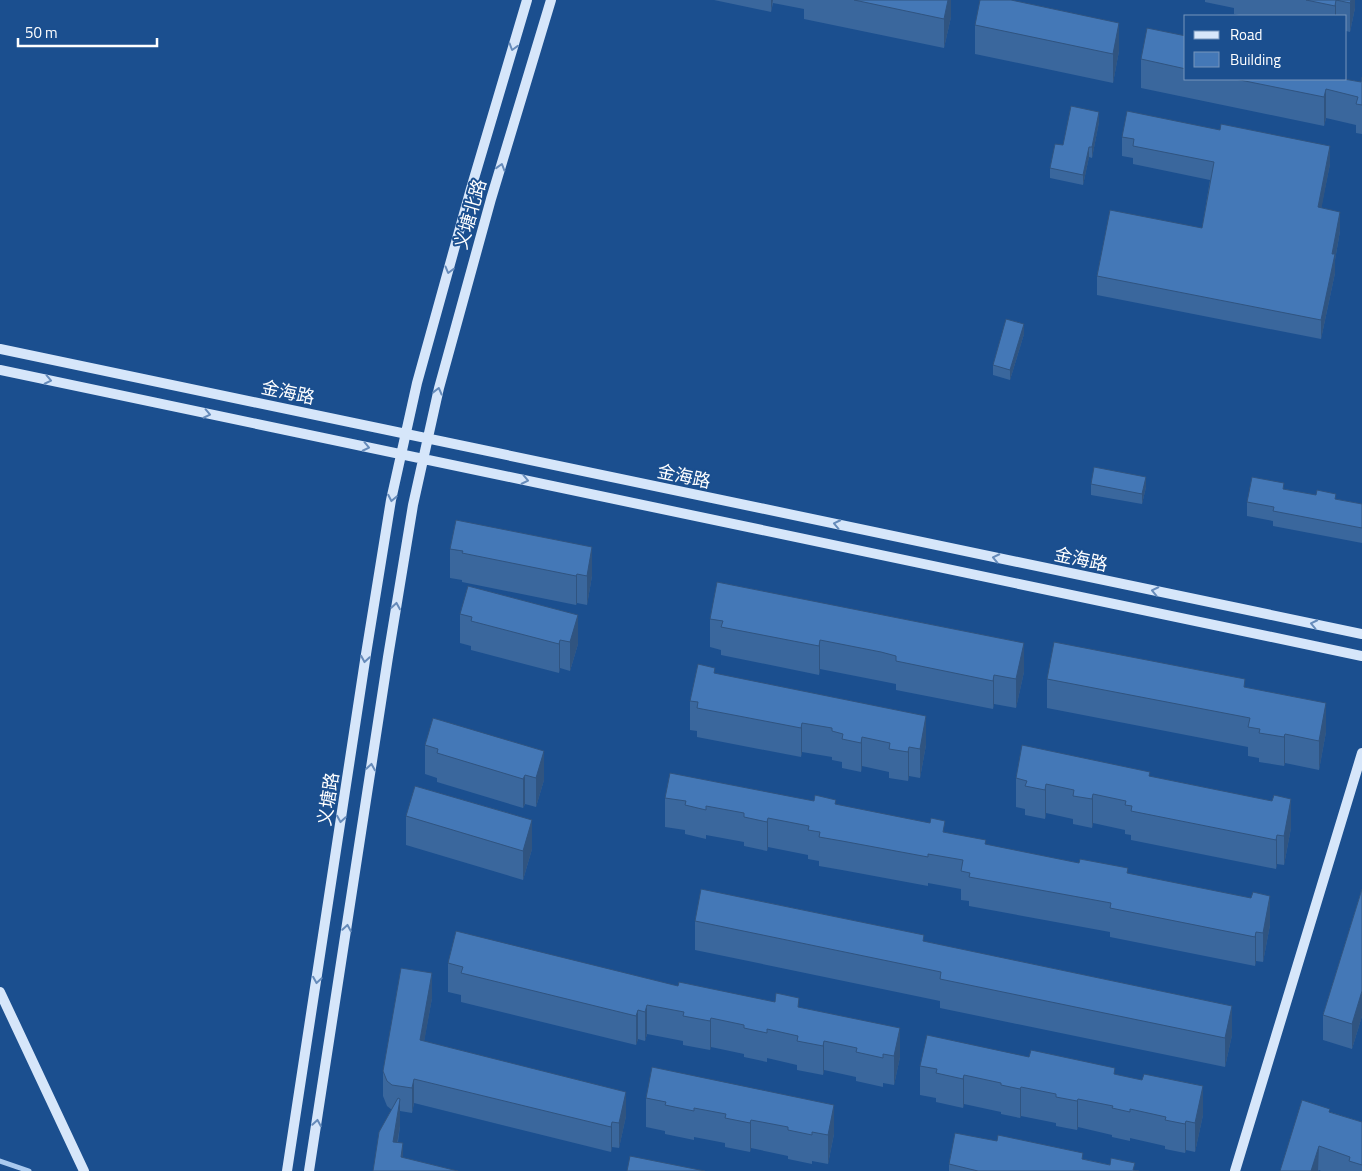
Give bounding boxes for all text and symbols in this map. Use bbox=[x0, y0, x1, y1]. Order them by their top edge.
scale bar bbox=[18, 15, 156, 47]
legend bbox=[1184, 15, 1347, 80]
text: 50 m bbox=[25, 21, 58, 44]
text: Road bbox=[1230, 23, 1262, 46]
one-way arrow bbox=[509, 42, 519, 50]
text: Building bbox=[1230, 48, 1281, 71]
one-way arrow bbox=[495, 163, 505, 171]
street label: 义塘北路 bbox=[447, 176, 493, 252]
one-way arrow bbox=[444, 265, 454, 274]
street label: 金海路 bbox=[259, 373, 317, 411]
one-way arrow bbox=[43, 374, 52, 385]
one-way arrow bbox=[433, 387, 443, 395]
one-way arrow bbox=[202, 408, 211, 418]
one-way arrow bbox=[361, 441, 370, 452]
street label: 金海路 bbox=[655, 457, 713, 495]
one-way arrow bbox=[520, 474, 529, 485]
one-way arrow bbox=[387, 494, 398, 503]
one-way arrow bbox=[833, 520, 842, 530]
street label: 金海路 bbox=[1052, 540, 1110, 578]
one-way arrow bbox=[992, 553, 1001, 564]
one-way arrow bbox=[1151, 586, 1160, 597]
one-way arrow bbox=[390, 602, 401, 610]
one-way arrow bbox=[1310, 620, 1319, 630]
one-way arrow bbox=[360, 655, 371, 663]
one-way arrow bbox=[365, 763, 376, 771]
street label: 义塘路 bbox=[310, 770, 346, 828]
one-way arrow bbox=[336, 816, 347, 824]
one-way arrow bbox=[341, 923, 352, 931]
one-way arrow bbox=[312, 976, 322, 984]
one-way arrow bbox=[311, 1118, 321, 1127]

